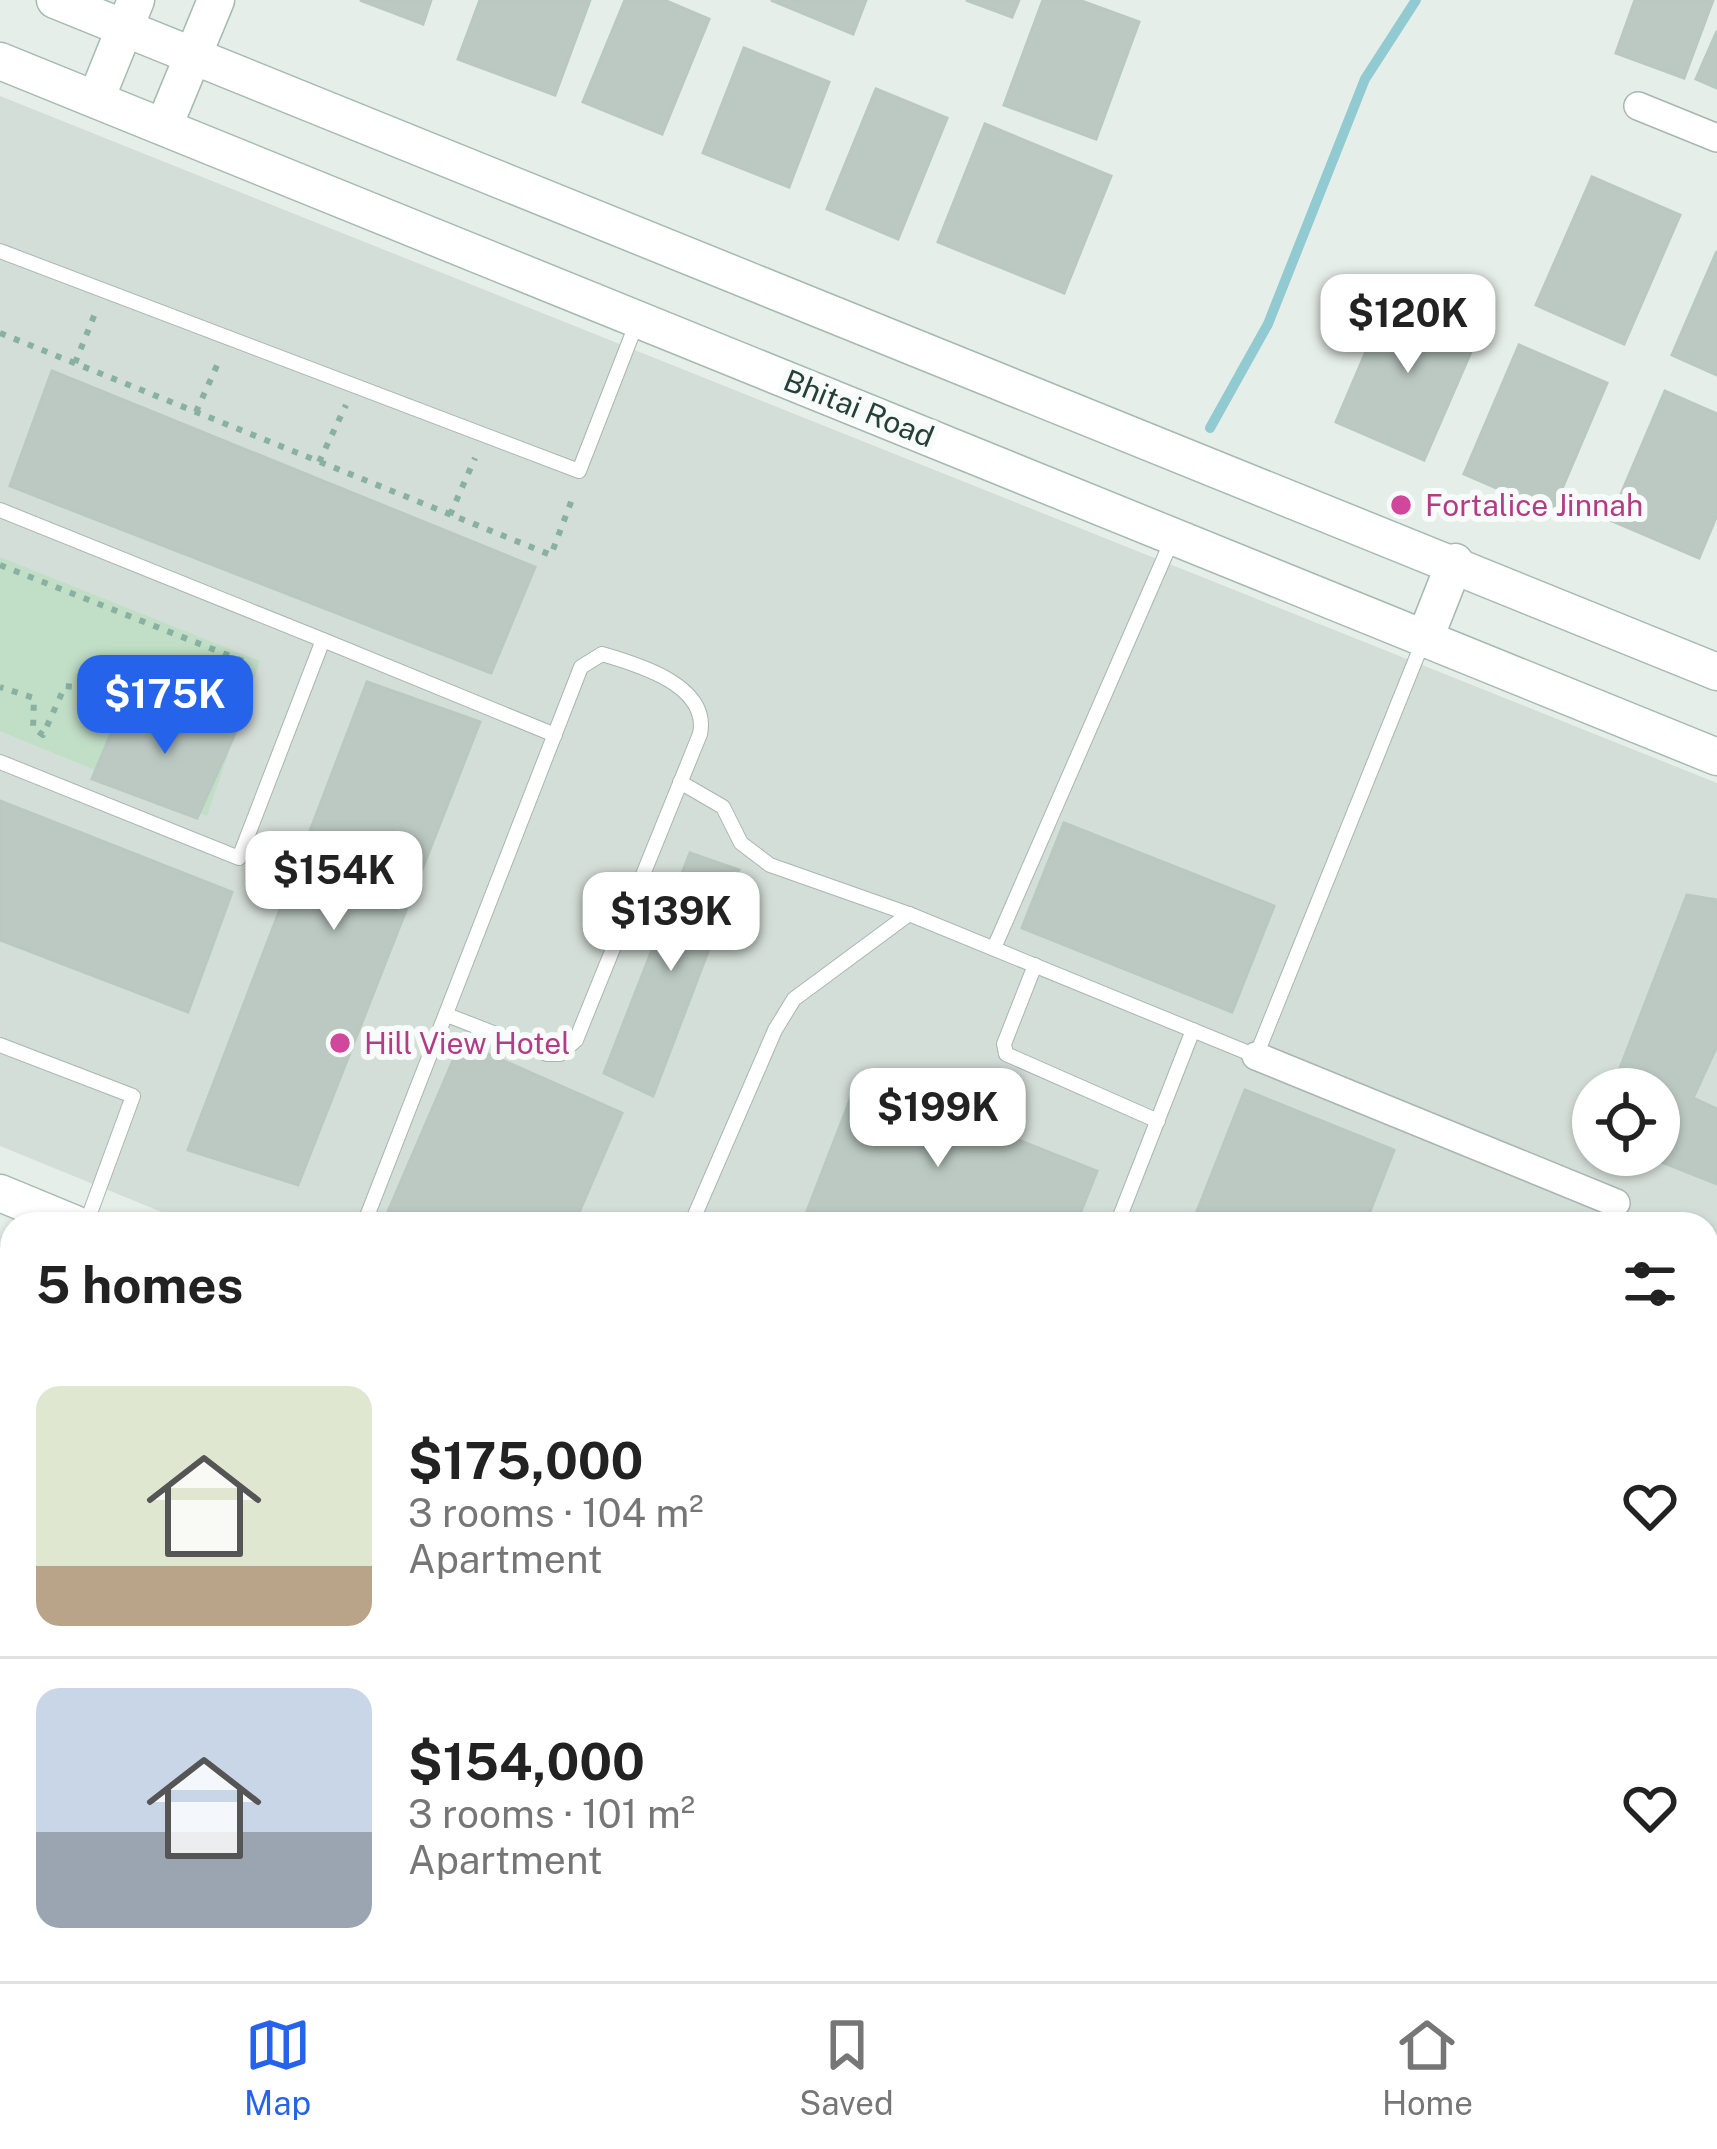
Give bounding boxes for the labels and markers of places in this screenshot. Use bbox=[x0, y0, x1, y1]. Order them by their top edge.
pin: $120K bbox=[1324, 274, 1492, 376]
place label: Fortalice Jinnah bbox=[1425, 487, 1643, 523]
marker: Fortalice Jinnah bbox=[1388, 492, 1414, 518]
pin: $175K bbox=[81, 655, 249, 757]
pin: $154K bbox=[250, 831, 418, 933]
pin: $139K bbox=[587, 872, 755, 974]
place label: Hill View Hotel bbox=[364, 1025, 570, 1061]
marker: Hill View Hotel bbox=[327, 1030, 353, 1056]
pin: $199K bbox=[854, 1068, 1022, 1170]

